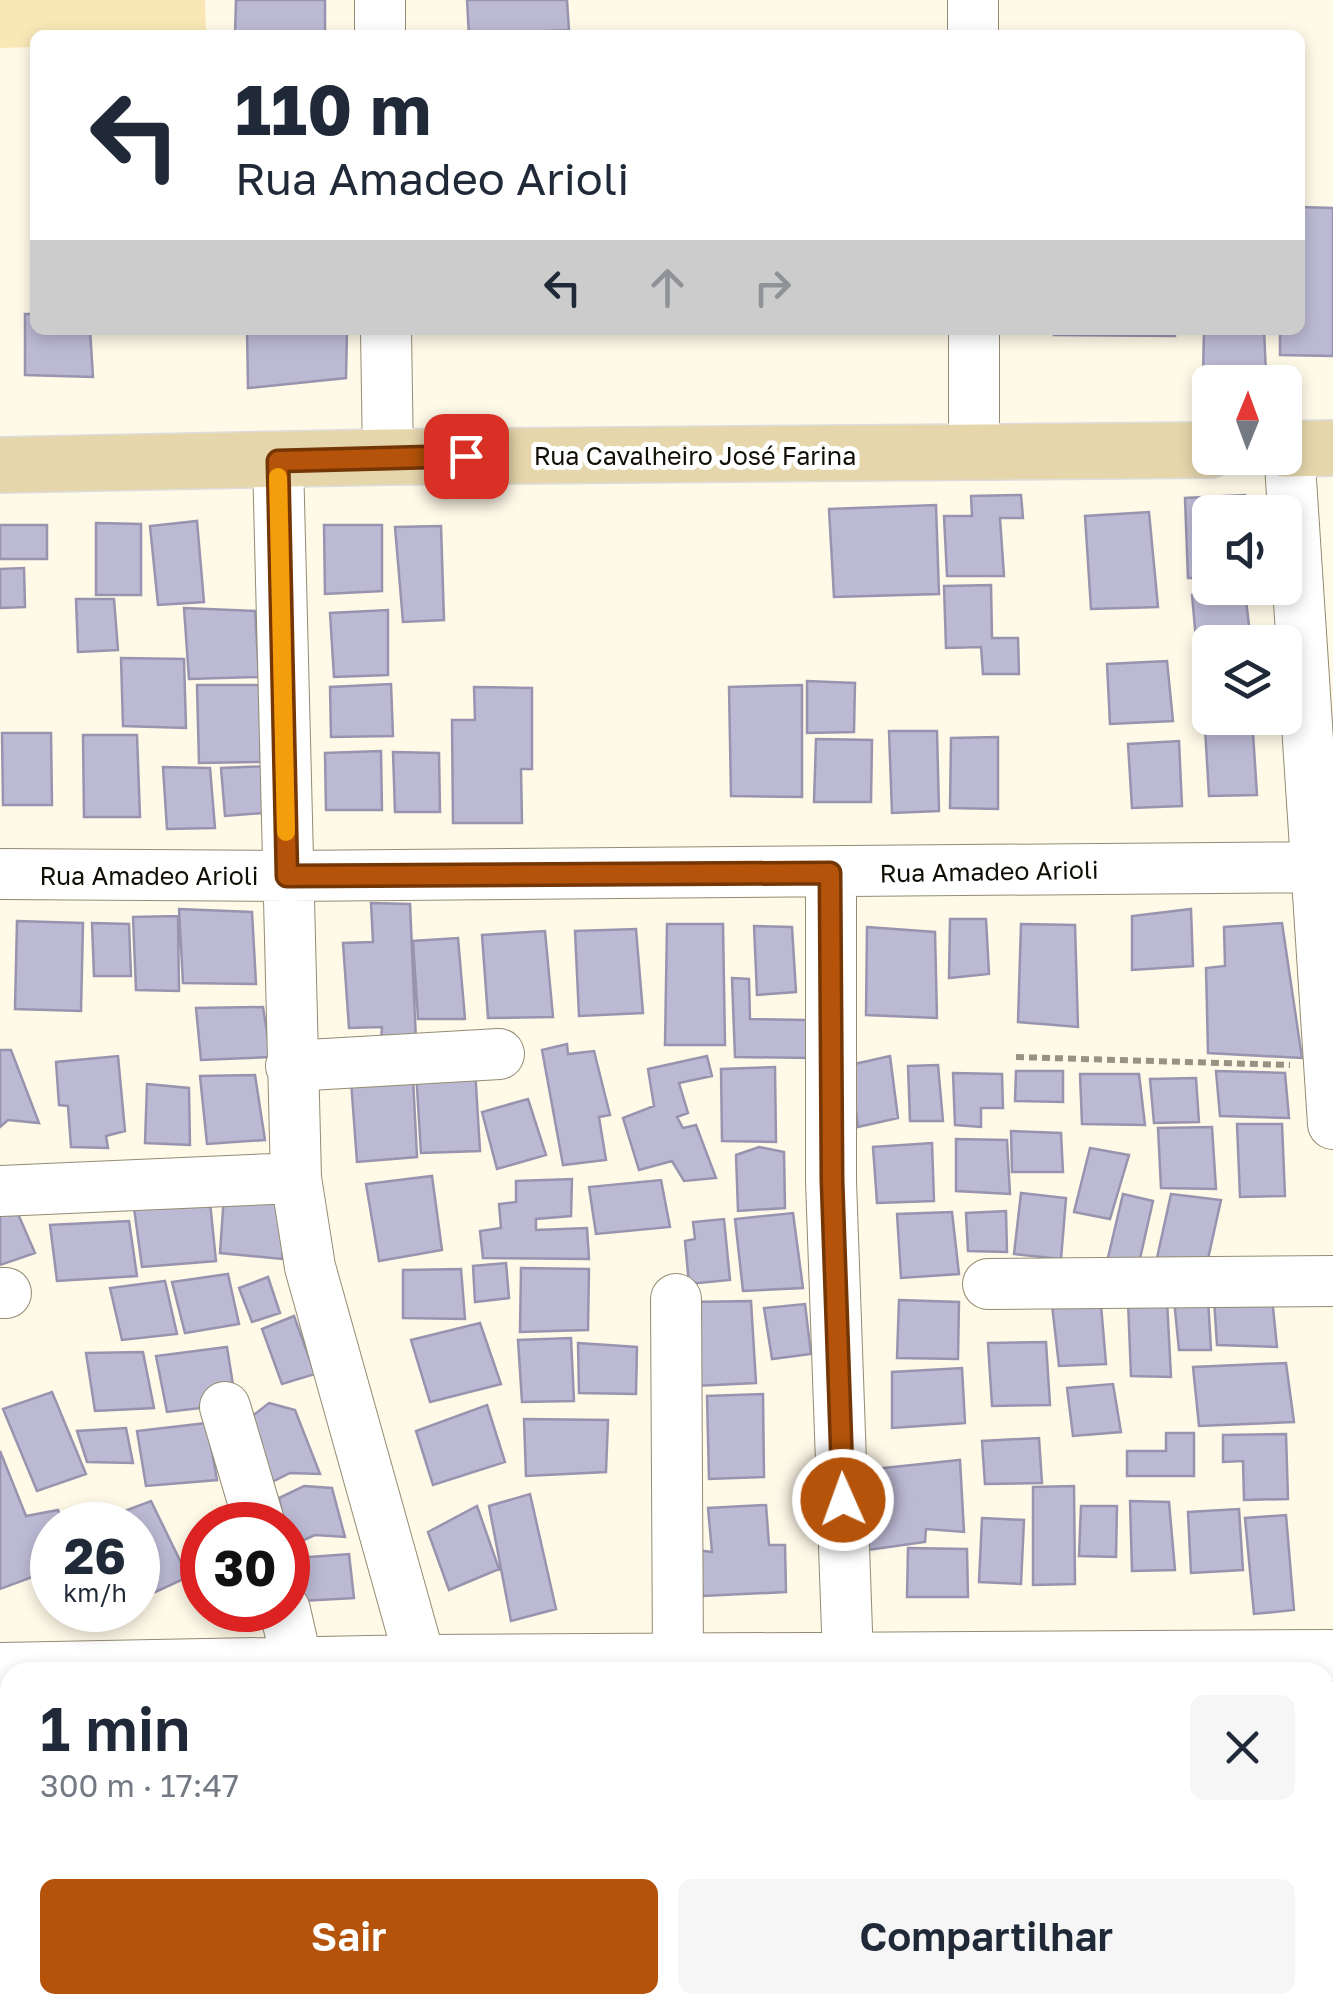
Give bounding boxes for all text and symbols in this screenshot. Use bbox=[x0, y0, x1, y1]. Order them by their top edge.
text: 110 m bbox=[235, 66, 431, 150]
icon: left bbox=[70, 70, 200, 200]
text: Rua Amadeo Arioli bbox=[235, 151, 629, 205]
icon: left bbox=[535, 260, 590, 315]
icon: ahead bbox=[640, 260, 695, 315]
icon: right bbox=[745, 260, 800, 315]
north arrow bbox=[1192, 365, 1302, 475]
map controls bbox=[1192, 365, 1302, 735]
pin bbox=[424, 414, 509, 499]
icon: arrive bbox=[439, 429, 494, 484]
street label: Rua Cavalheiro José Farina bbox=[534, 440, 856, 471]
button: sound bbox=[1192, 495, 1302, 605]
button: layers bbox=[1192, 625, 1302, 735]
street label: Rua Amadeo Arioli bbox=[879, 854, 1099, 888]
street label: Rua Amadeo Arioli bbox=[39, 860, 259, 891]
position arrow bbox=[791, 1448, 895, 1552]
speed limit sign: 30 bbox=[180, 1502, 310, 1632]
text: 26 bbox=[64, 1525, 126, 1585]
text: km/h bbox=[63, 1577, 127, 1608]
text: 1 min bbox=[40, 1692, 190, 1764]
button: close bbox=[1190, 1695, 1295, 1800]
text: 300 m · 17:47 bbox=[40, 1766, 239, 1804]
button: Sair bbox=[40, 1879, 658, 1994]
button: Compartilhar bbox=[678, 1879, 1295, 1994]

